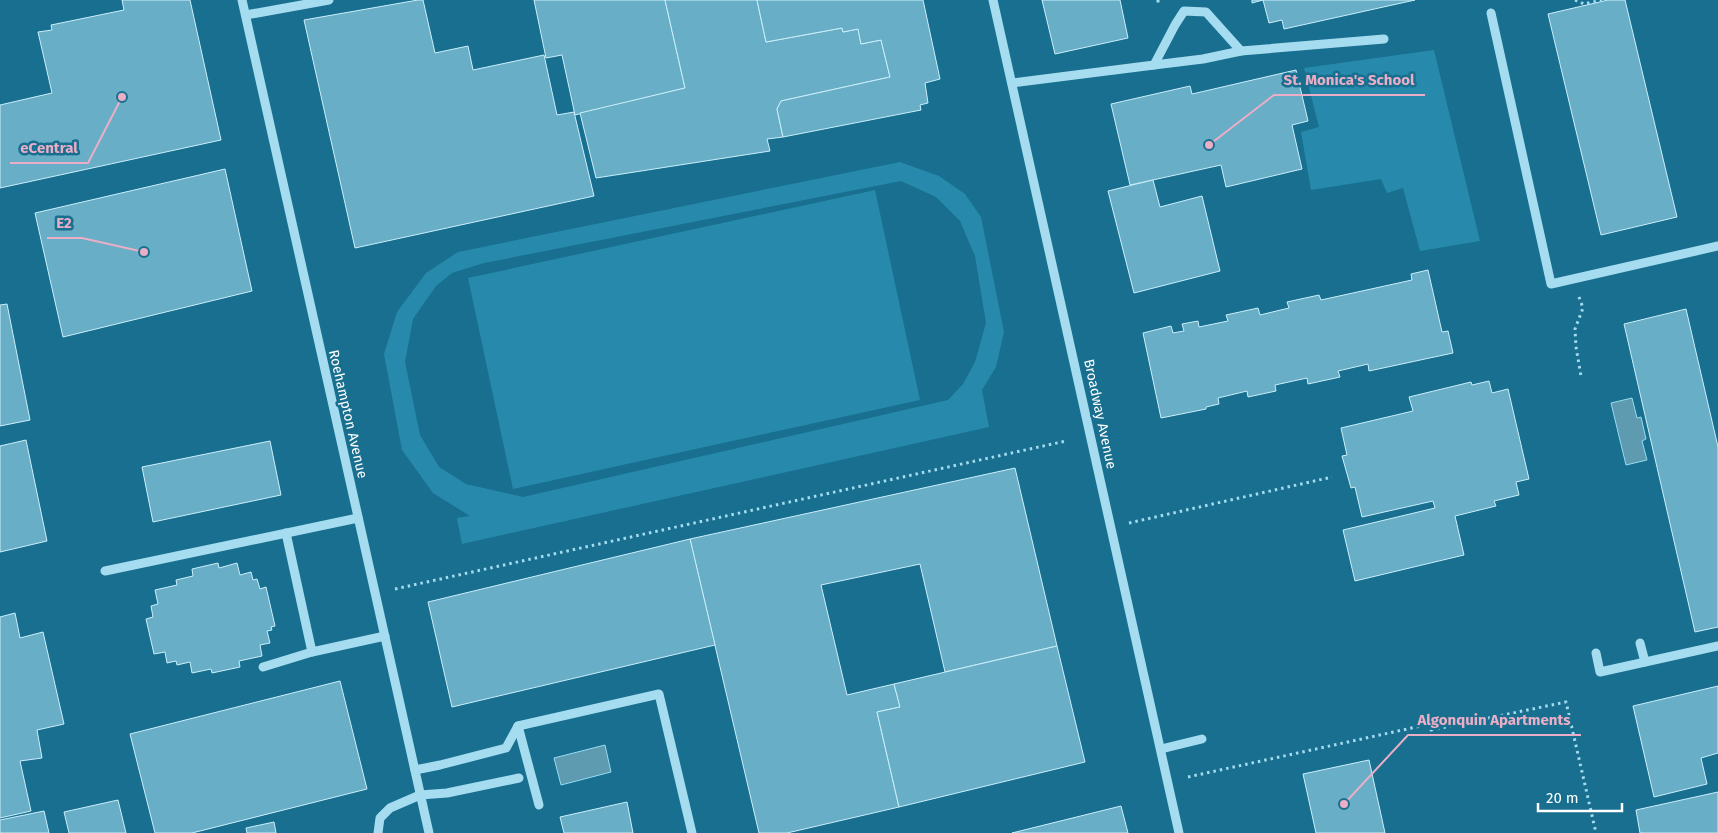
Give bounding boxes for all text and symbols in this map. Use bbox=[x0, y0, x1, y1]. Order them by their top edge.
callout: St. Monica's School bbox=[1274, 65, 1425, 95]
text: St. Monica's School bbox=[1284, 71, 1415, 89]
callout: eCentral bbox=[10, 133, 88, 163]
text: eCentral bbox=[20, 139, 78, 157]
callout: E2 bbox=[47, 208, 82, 238]
text: E2 bbox=[56, 214, 72, 232]
street label: Roehampton Avenue bbox=[325, 348, 371, 480]
street label: Broadway Avenue bbox=[1080, 358, 1120, 470]
callout: Algonquin Apartments bbox=[1408, 705, 1581, 735]
text: Algonquin Apartments bbox=[1416, 711, 1571, 729]
scale bar bbox=[1538, 780, 1622, 812]
text: 20 m bbox=[1546, 789, 1579, 807]

